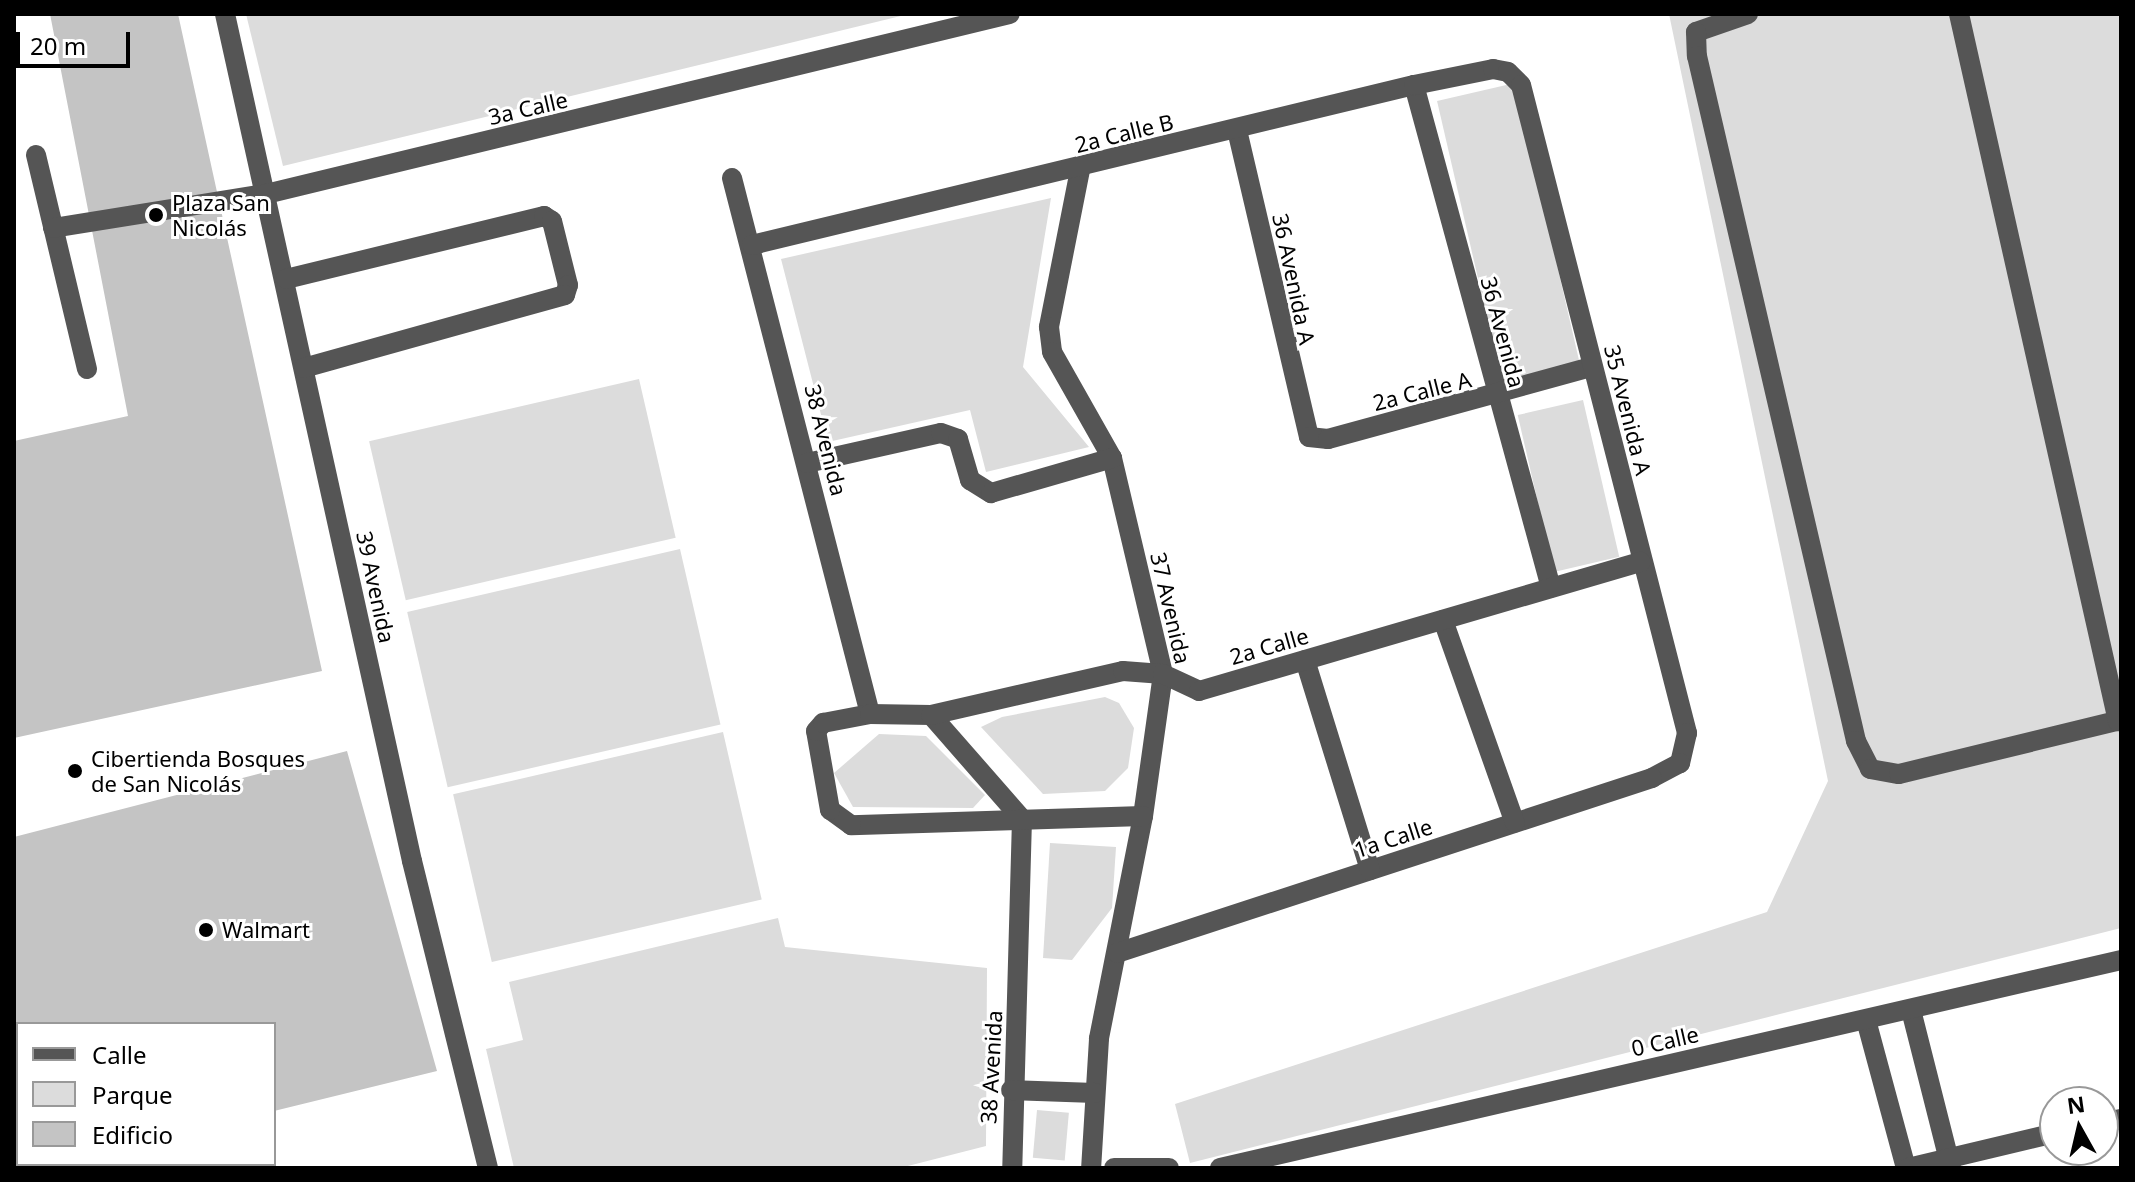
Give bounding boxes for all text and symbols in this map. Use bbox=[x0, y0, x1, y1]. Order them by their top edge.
scale bar bbox=[20, 16, 134, 66]
text: 20 m bbox=[30, 29, 86, 62]
street label: 3a Calle bbox=[486, 86, 570, 130]
street label: 2a Calle B bbox=[1072, 108, 1176, 158]
place label: Plaza San Nicolás bbox=[172, 189, 270, 240]
marker: Plaza San Nicolás bbox=[147, 206, 165, 224]
street label: 36 Avenida A bbox=[1267, 211, 1321, 347]
street label: 36 Avenida bbox=[1476, 274, 1530, 390]
street label: 35 Avenida A bbox=[1599, 342, 1657, 478]
street label: 2a Calle A bbox=[1370, 366, 1474, 416]
street label: 38 Avenida bbox=[799, 382, 853, 498]
street label: 39 Avenida bbox=[351, 529, 401, 645]
street label: 37 Avenida bbox=[1145, 550, 1197, 666]
street label: 2a Calle bbox=[1227, 622, 1311, 670]
place label: Cibertienda Bosques de San Nicolás bbox=[91, 745, 305, 796]
marker: Cibertienda Bosques de San Nicolás bbox=[66, 762, 84, 780]
street label: 1a Calle bbox=[1351, 813, 1435, 863]
place label: Walmart bbox=[222, 917, 310, 943]
marker: Walmart bbox=[197, 921, 215, 939]
street label: 38 Avenida bbox=[975, 1010, 1007, 1124]
street label: 0 Calle bbox=[1629, 1020, 1701, 1062]
legend bbox=[16, 1022, 276, 1166]
text: Calle bbox=[92, 1038, 147, 1071]
text: Parque bbox=[92, 1078, 173, 1111]
north arrow bbox=[2039, 1086, 2119, 1166]
text: N bbox=[2065, 1088, 2087, 1120]
text: Edificio bbox=[92, 1118, 173, 1151]

